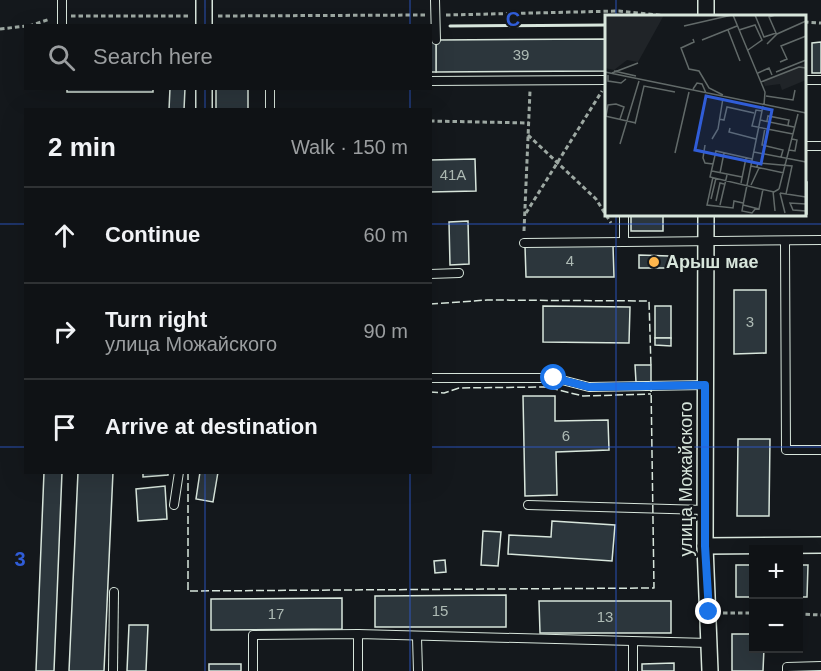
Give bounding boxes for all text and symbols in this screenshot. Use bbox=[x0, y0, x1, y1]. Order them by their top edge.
text: C bbox=[506, 8, 520, 30]
inset map bbox=[605, 15, 806, 216]
search box bbox=[24, 24, 432, 90]
icon: search bbox=[45, 41, 78, 74]
text: Search here bbox=[93, 44, 213, 69]
house number: 39 bbox=[513, 46, 529, 63]
text: 2 min bbox=[48, 132, 116, 162]
text: Walk · 150 m bbox=[291, 136, 408, 158]
house number: 41А bbox=[440, 166, 466, 183]
icon: ahead bbox=[48, 219, 81, 252]
text: Continue bbox=[105, 222, 200, 247]
text: 60 m bbox=[364, 224, 408, 246]
house number: 4 bbox=[566, 252, 574, 269]
place label: Арыш мае bbox=[666, 252, 758, 272]
marker: Арыш мае bbox=[647, 255, 661, 269]
text: Turn right bbox=[105, 307, 207, 332]
house number: 3 bbox=[746, 313, 754, 330]
icon: right bbox=[48, 315, 81, 348]
text: 90 m bbox=[364, 320, 408, 342]
text: улица Можайского bbox=[105, 333, 277, 355]
route start bbox=[540, 364, 566, 390]
street label: улица Можайского bbox=[676, 402, 696, 556]
icon: arrive bbox=[48, 411, 81, 444]
text: Arrive at destination bbox=[105, 414, 318, 439]
house number: 6 bbox=[562, 427, 570, 444]
map controls bbox=[749, 545, 803, 653]
button: + bbox=[749, 545, 803, 599]
text: 3 bbox=[14, 548, 26, 570]
route end bbox=[695, 598, 721, 624]
button: − bbox=[749, 599, 803, 653]
house number: 15 bbox=[432, 602, 448, 619]
house number: 17 bbox=[268, 605, 284, 622]
house number: 13 bbox=[597, 608, 613, 625]

